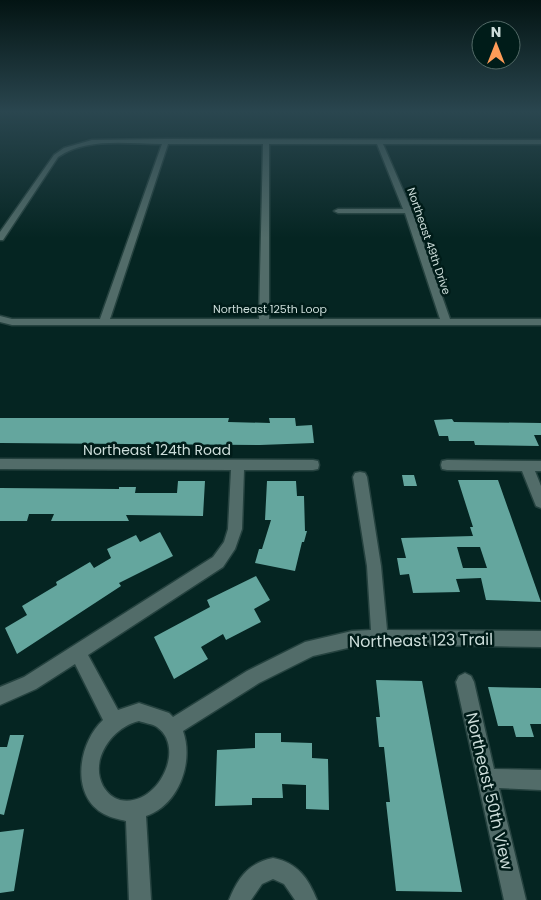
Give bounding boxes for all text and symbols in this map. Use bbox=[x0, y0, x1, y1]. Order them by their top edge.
north arrow bbox=[471, 20, 521, 70]
text: N bbox=[491, 22, 501, 42]
street label: Northeast 49th Drive bbox=[403, 185, 455, 297]
street label: Northeast 125th Loop bbox=[213, 301, 327, 317]
street label: Northeast 124th Road bbox=[83, 440, 231, 460]
street label: Northeast 123 Trail bbox=[349, 628, 493, 653]
street label: Northeast 50th View bbox=[460, 710, 519, 872]

